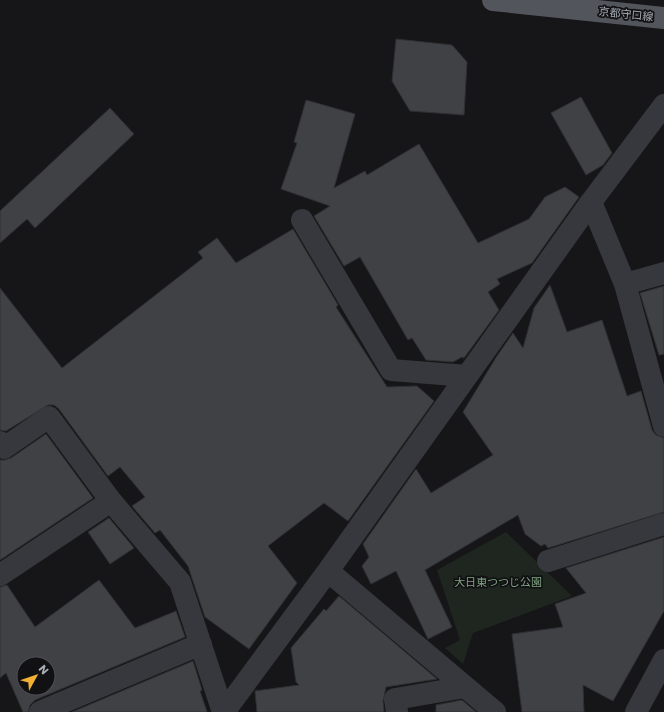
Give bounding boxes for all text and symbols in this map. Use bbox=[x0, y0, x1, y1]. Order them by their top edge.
street label: 京都守口線 bbox=[598, 3, 654, 25]
park label: 大日東つつじ公園 bbox=[454, 574, 542, 590]
north arrow bbox=[16, 656, 56, 696]
text: N bbox=[35, 661, 52, 678]

